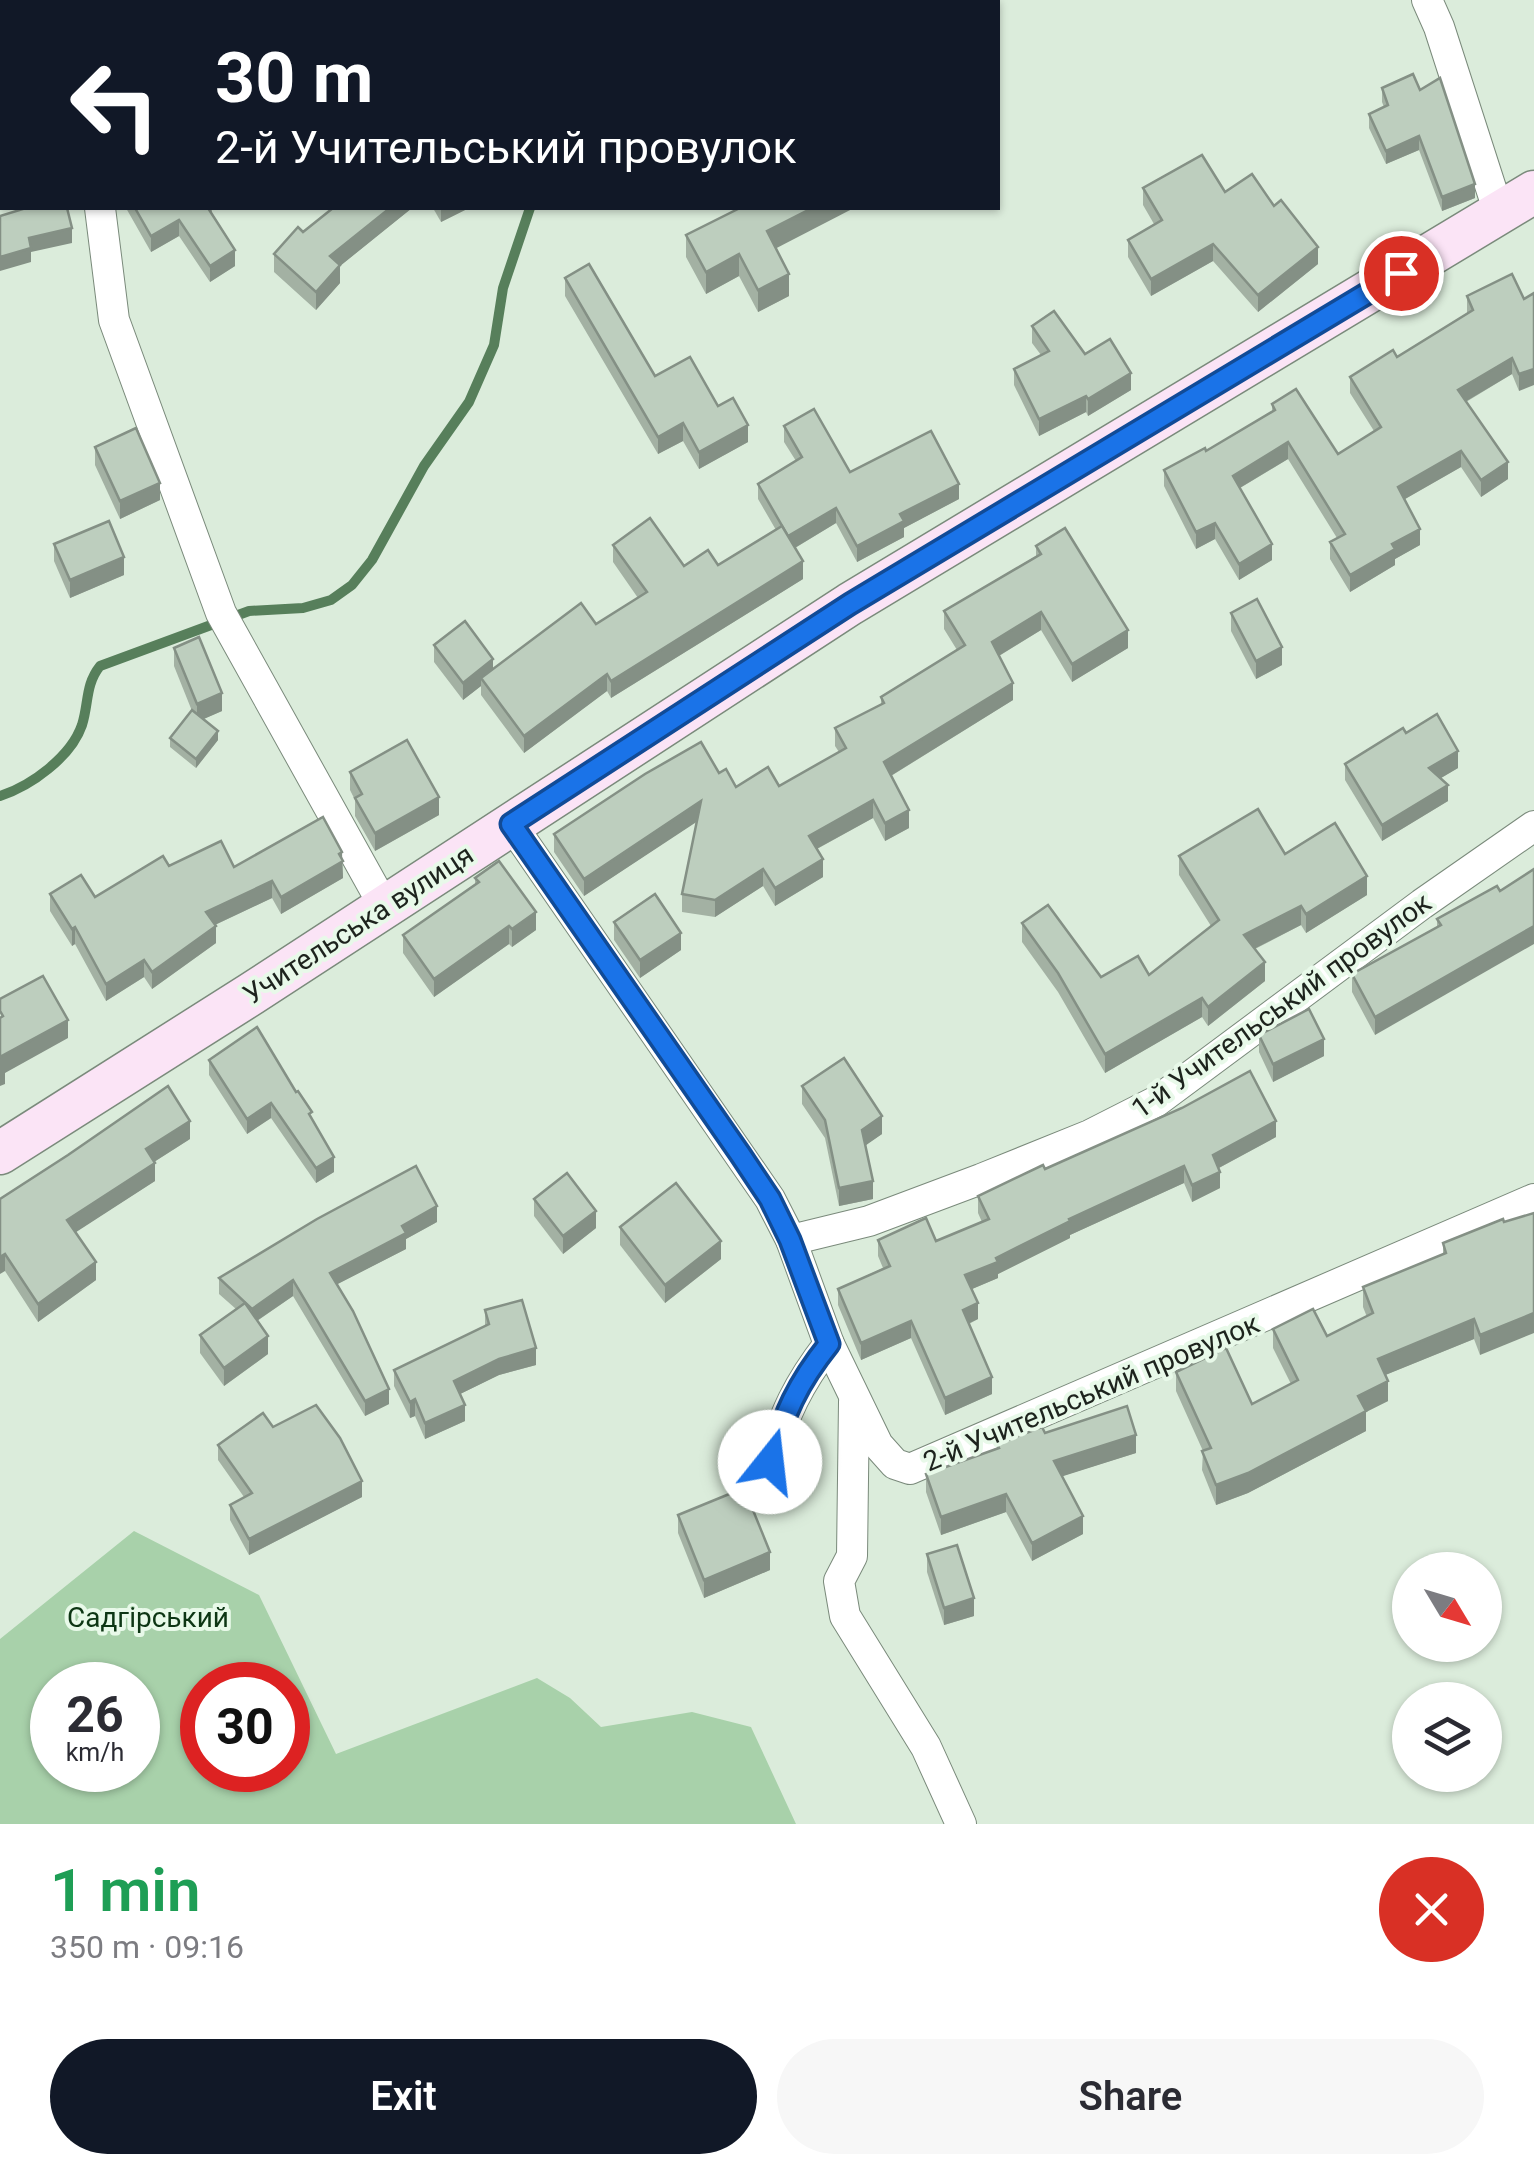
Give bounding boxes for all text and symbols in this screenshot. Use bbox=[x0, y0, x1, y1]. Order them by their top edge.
text: 30 m bbox=[215, 37, 373, 119]
icon: left bbox=[50, 40, 180, 170]
text: 2-й Учительський провулок bbox=[215, 121, 797, 174]
pin bbox=[1359, 231, 1444, 316]
icon: arrive bbox=[1374, 246, 1429, 301]
street label: Учительська вулиця bbox=[237, 838, 479, 1011]
street label: 1-й Учительський провулок bbox=[1125, 886, 1437, 1125]
street label: 2-й Учительський провулок bbox=[918, 1307, 1264, 1478]
position arrow bbox=[718, 1410, 822, 1514]
north arrow bbox=[1392, 1552, 1502, 1662]
map controls bbox=[1392, 1552, 1502, 1792]
park label: Садгірський bbox=[67, 1601, 229, 1634]
speed limit sign: 30 bbox=[180, 1662, 310, 1792]
button: layers bbox=[1392, 1682, 1502, 1792]
text: 26 bbox=[66, 1686, 124, 1744]
text: km/h bbox=[66, 1738, 124, 1767]
text: 1 min bbox=[50, 1855, 200, 1926]
button: close bbox=[1379, 1857, 1484, 1962]
text: 350 m · 09:16 bbox=[50, 1928, 244, 1966]
button: Exit bbox=[50, 2039, 757, 2154]
button: Share bbox=[777, 2039, 1484, 2154]

